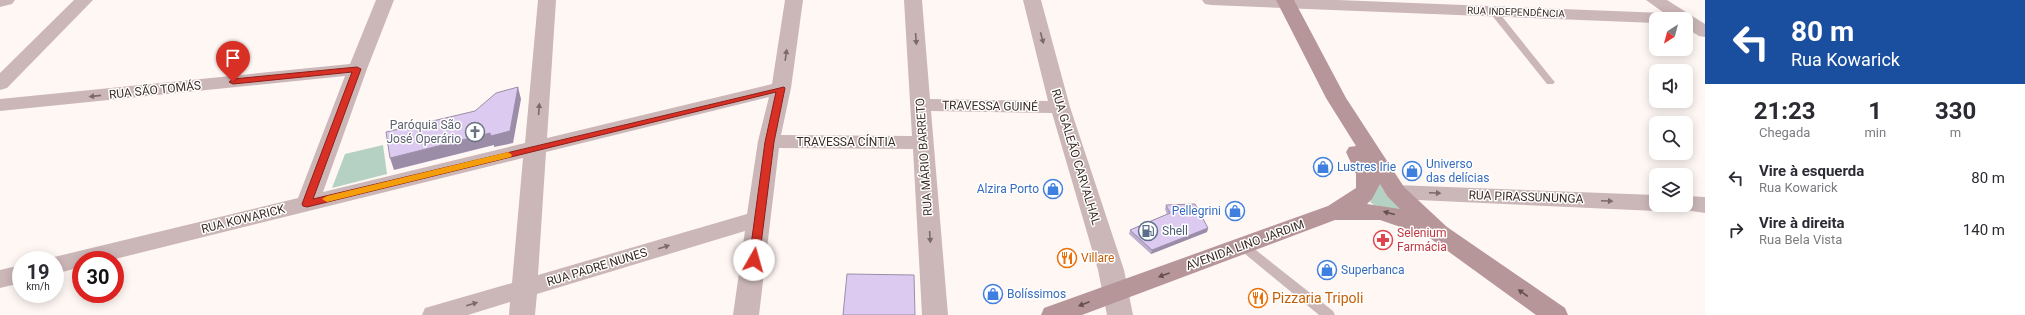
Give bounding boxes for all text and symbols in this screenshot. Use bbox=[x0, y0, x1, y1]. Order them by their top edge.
street label: RUA INDEPENDÊNCIA bbox=[1467, 4, 1566, 19]
north arrow bbox=[1649, 12, 1693, 56]
map controls bbox=[1649, 12, 1693, 212]
text: 80 m bbox=[1791, 15, 1854, 48]
icon: left bbox=[1725, 16, 1777, 68]
one-way arrow bbox=[1039, 31, 1045, 44]
one-way arrow bbox=[912, 33, 919, 45]
pin bbox=[216, 41, 250, 82]
icon: arrive bbox=[222, 47, 244, 69]
one-way arrow bbox=[783, 49, 789, 61]
text: Rua Kowarick bbox=[1791, 49, 1900, 70]
button: sound bbox=[1649, 64, 1693, 108]
street label: RUA SÃO TOMÁS bbox=[108, 76, 202, 102]
street label: RUA GALEÃO CARVALHAL bbox=[1049, 87, 1105, 227]
one-way arrow bbox=[89, 92, 101, 99]
street label: RUA MÁRIO BARRETO bbox=[912, 97, 935, 217]
street label: TRAVESSA GUINÉ bbox=[942, 97, 1038, 114]
text: 21:23 bbox=[1754, 97, 1816, 125]
text: 1 bbox=[1868, 97, 1882, 125]
text: 330 bbox=[1935, 97, 1976, 125]
one-way arrow bbox=[536, 103, 543, 115]
button: search bbox=[1649, 116, 1693, 160]
place label: Paróquia São José Operário bbox=[386, 118, 461, 146]
church icon: Paróquia São José Operário bbox=[464, 121, 486, 143]
text: Chegada bbox=[1759, 125, 1810, 140]
text: min bbox=[1864, 125, 1886, 140]
text: m bbox=[1950, 125, 1961, 140]
street label: TRAVESSA CÍNTIA bbox=[796, 134, 896, 149]
shop icon: Lustres Irie bbox=[1312, 156, 1334, 178]
place label: Universo das delícias bbox=[1426, 157, 1489, 185]
place label: Lustres Irie bbox=[1337, 160, 1396, 174]
shop icon: Universo das delícias bbox=[1401, 160, 1423, 182]
text: Vire à esquerda bbox=[1759, 162, 1864, 180]
icon: left bbox=[1725, 167, 1747, 189]
button: layers bbox=[1649, 168, 1693, 212]
text: 80 m bbox=[1971, 169, 2005, 187]
shop icon: Alzira Porto bbox=[1042, 178, 1064, 200]
text: Rua Kowarick bbox=[1759, 180, 1838, 195]
place label: Alzira Porto bbox=[977, 182, 1039, 196]
street label: RUA PIRASSUNUNGA bbox=[1468, 188, 1584, 206]
one-way arrow bbox=[1429, 190, 1441, 197]
one-way arrow bbox=[1601, 198, 1614, 204]
shop icon: Pellegrini bbox=[1224, 200, 1246, 222]
street label: RUA KOWARICK bbox=[200, 202, 287, 236]
place label: Pellegrini bbox=[1172, 204, 1221, 218]
one-way arrow bbox=[1383, 210, 1395, 216]
text: Vire à direita bbox=[1759, 214, 1845, 232]
street label: AVENIDA LINO JARDIM bbox=[1184, 217, 1306, 273]
icon: right bbox=[1725, 219, 1747, 241]
fuel station icon: Shell bbox=[1137, 220, 1159, 242]
text: 140 m bbox=[1963, 221, 2005, 239]
place label: Shell bbox=[1162, 224, 1188, 238]
place label: Selenium Farmácia bbox=[1397, 226, 1447, 254]
pharmacy icon: Selenium Farmácia bbox=[1372, 229, 1394, 251]
one-way arrow bbox=[926, 231, 933, 243]
text: Rua Bela Vista bbox=[1759, 232, 1842, 247]
position arrow bbox=[733, 239, 775, 281]
one-way arrow bbox=[658, 244, 670, 250]
street label: RUA PADRE NUNES bbox=[545, 245, 649, 289]
restaurant icon: Villare bbox=[1056, 247, 1078, 269]
speed limit sign: 30 bbox=[72, 251, 124, 303]
place label: Villare bbox=[1081, 251, 1114, 265]
shop icon: Superbanca bbox=[1316, 259, 1338, 281]
text: 19 bbox=[27, 260, 49, 284]
place label: Superbanca bbox=[1341, 263, 1405, 277]
one-way arrow bbox=[1157, 272, 1169, 278]
text: km/h bbox=[26, 281, 50, 292]
shop icon: Bolíssimos bbox=[982, 283, 1004, 305]
place label: Bolíssimos bbox=[1007, 287, 1066, 301]
restaurant icon: Pizzaria Tripoli bbox=[1247, 287, 1269, 309]
one-way arrow bbox=[1517, 289, 1528, 297]
place label: Pizzaria Tripoli bbox=[1272, 290, 1363, 306]
one-way arrow bbox=[466, 301, 478, 307]
one-way arrow bbox=[1078, 301, 1090, 307]

